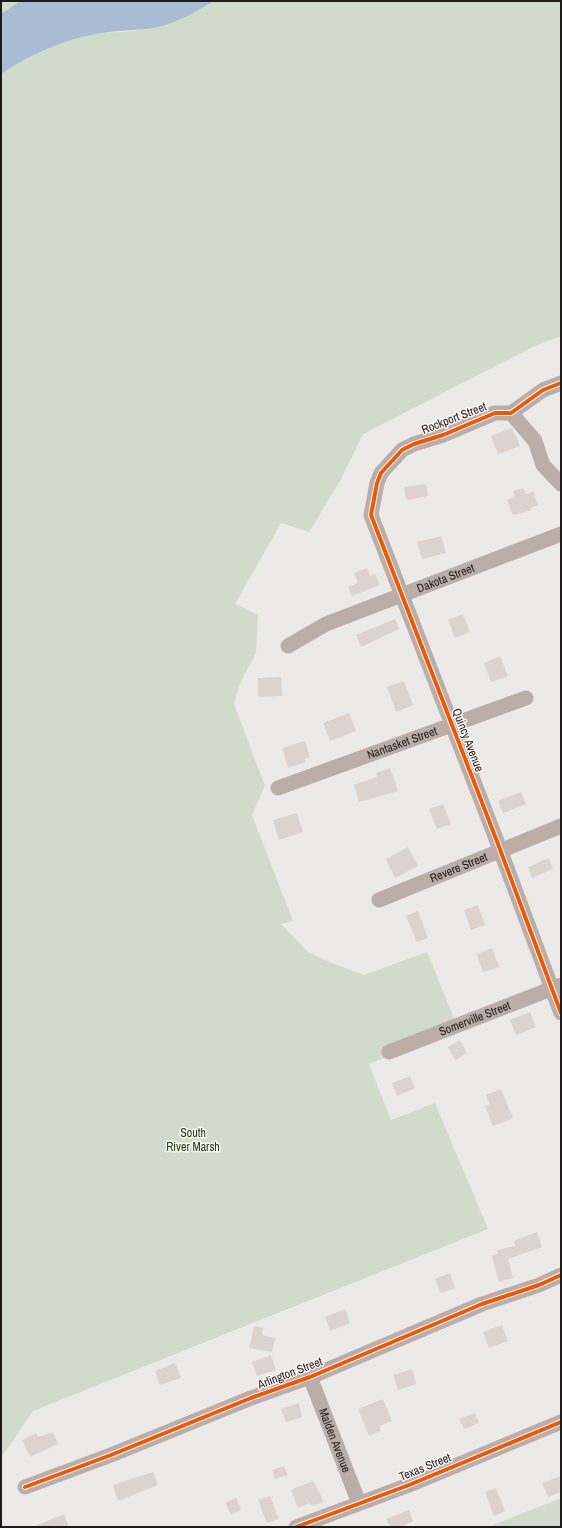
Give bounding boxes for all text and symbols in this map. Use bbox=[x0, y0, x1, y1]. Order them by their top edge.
street label: Rockport Street bbox=[419, 398, 489, 438]
street label: Dakota Street bbox=[415, 560, 477, 596]
street label: Quincy Avenue bbox=[449, 706, 487, 774]
street label: Nantasket Street bbox=[365, 723, 440, 763]
street label: Revere Street bbox=[427, 849, 490, 886]
street label: Somerville Street bbox=[437, 997, 513, 1040]
park label: South River Marsh bbox=[166, 1125, 220, 1155]
street label: Arlington Street bbox=[254, 1353, 325, 1393]
street label: Malden Avenue bbox=[315, 1406, 354, 1475]
street label: Texas Street bbox=[397, 1449, 454, 1485]

